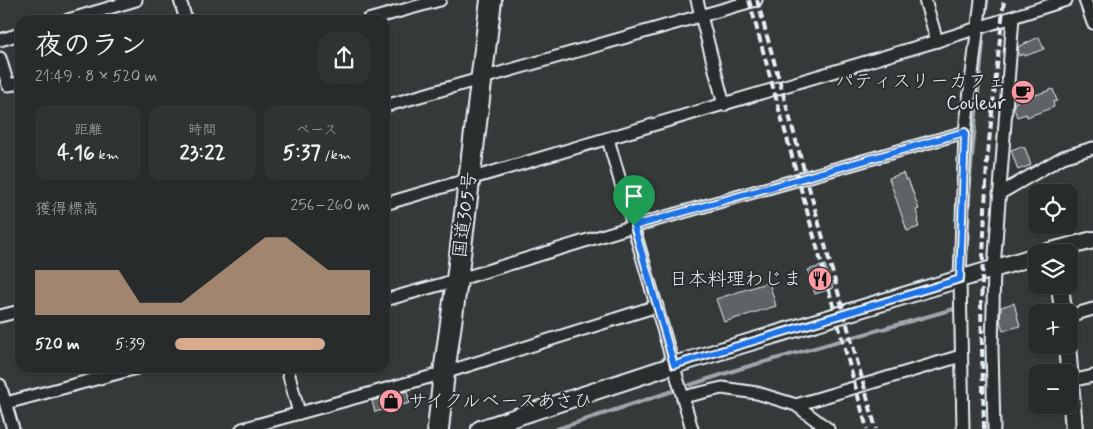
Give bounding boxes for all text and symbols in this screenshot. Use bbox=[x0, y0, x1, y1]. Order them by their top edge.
text: 夜のラン bbox=[35, 28, 147, 65]
button: share bbox=[318, 32, 370, 84]
text: 21:49 · 8 × 520 m bbox=[35, 66, 157, 87]
place label: パティスリーカフェ Couleur bbox=[835, 69, 1006, 116]
cafe icon: パティスリーカフェ Couleur bbox=[1010, 79, 1036, 105]
text: 距離 bbox=[74, 121, 102, 139]
text: 時間 bbox=[188, 121, 216, 139]
text: ペース bbox=[296, 121, 337, 139]
text: 4.16 bbox=[57, 139, 95, 167]
text: 23:22 bbox=[179, 139, 226, 167]
text: 5:37 bbox=[283, 139, 321, 167]
text: km bbox=[95, 146, 119, 164]
text: /km bbox=[321, 146, 351, 164]
street label: 国道305号 bbox=[447, 170, 483, 260]
pin bbox=[613, 175, 655, 226]
icon: arrive bbox=[620, 182, 648, 210]
map controls bbox=[1028, 184, 1078, 414]
button: locate bbox=[1028, 184, 1078, 234]
text: 256–260 m bbox=[290, 195, 370, 216]
text: 獲得標高 bbox=[35, 199, 99, 220]
button: layers bbox=[1028, 244, 1078, 294]
restaurant icon: 日本料理わじま bbox=[807, 266, 833, 292]
place label: 日本料理わじま bbox=[669, 267, 802, 292]
button: + bbox=[1028, 304, 1078, 354]
text: 520 m bbox=[35, 334, 80, 355]
text: 5:39 bbox=[115, 334, 146, 355]
button: − bbox=[1028, 364, 1078, 414]
shop icon: サイクルベースあさひ bbox=[378, 388, 404, 414]
place label: サイクルベースあさひ bbox=[408, 389, 593, 414]

